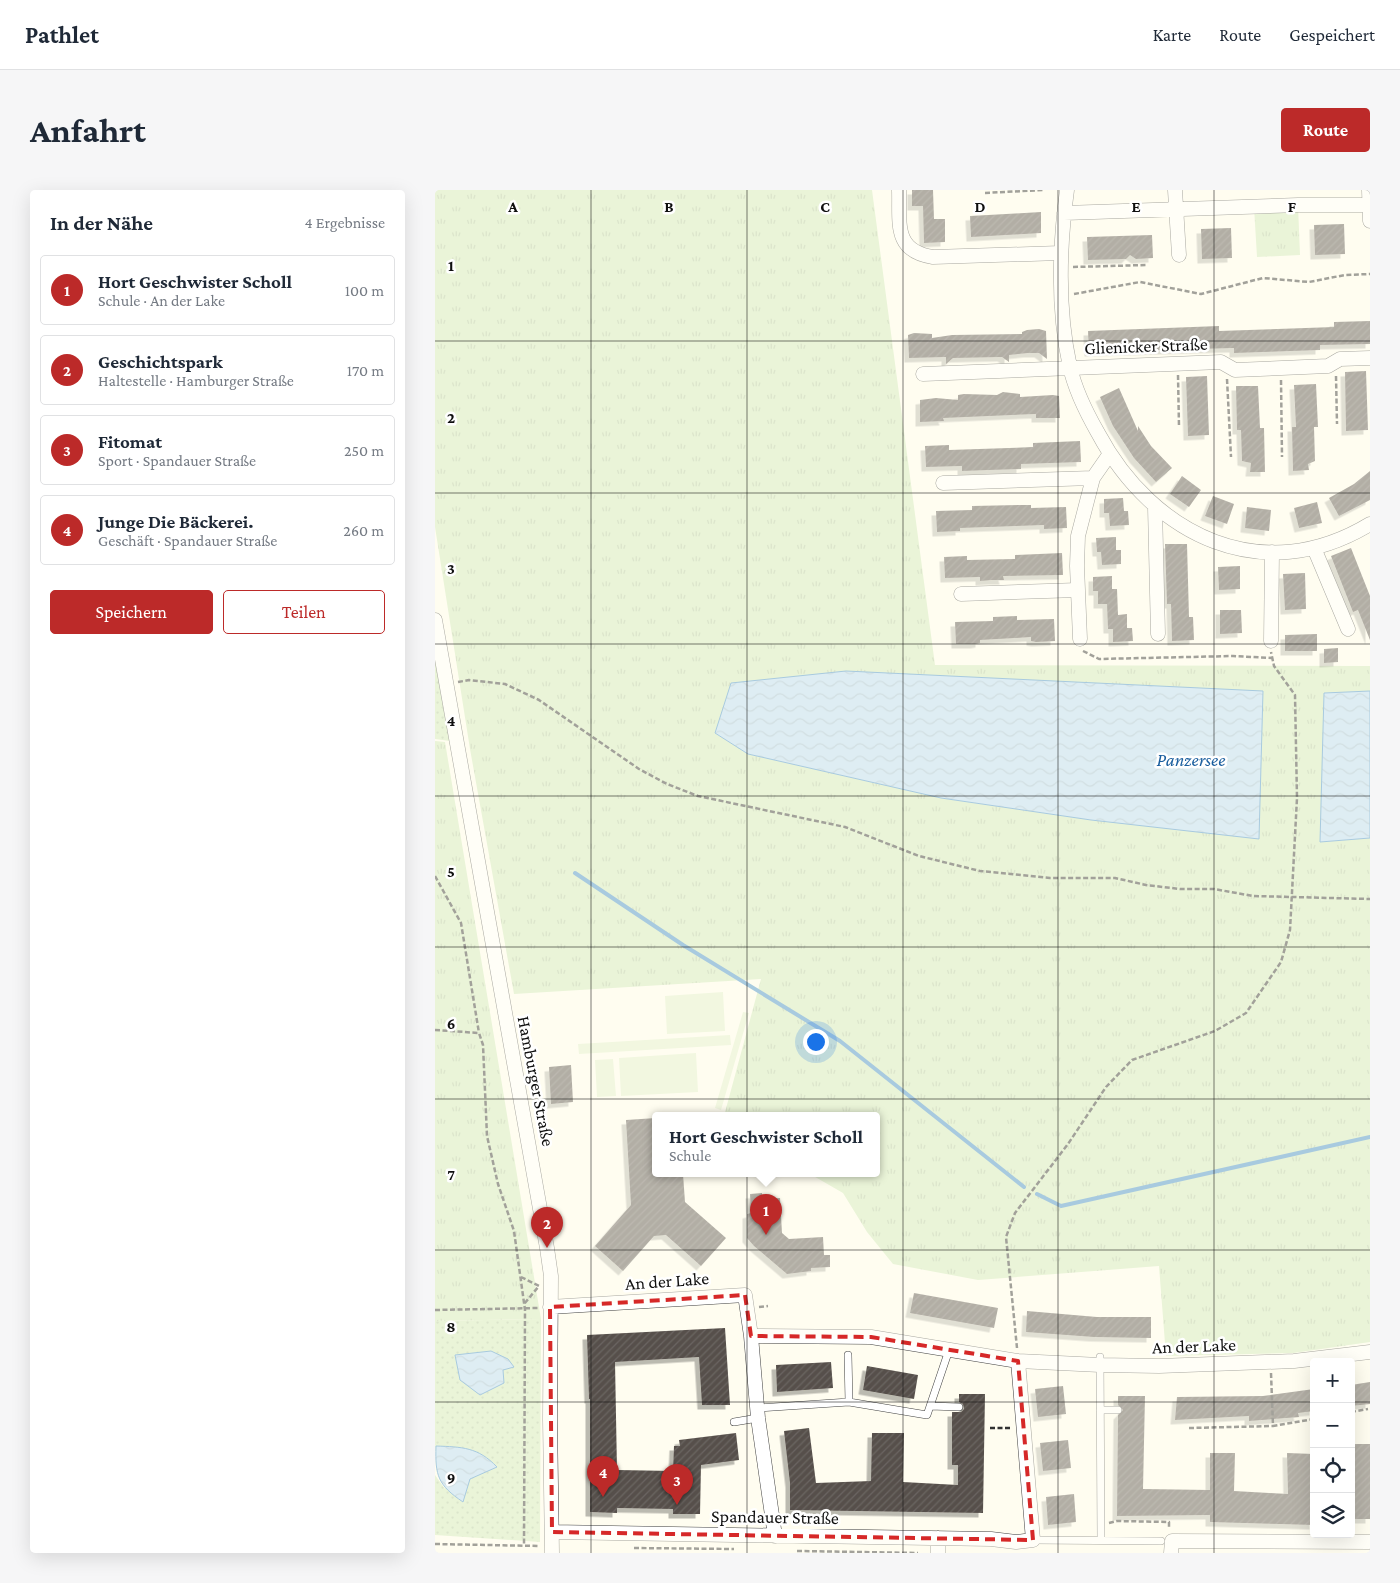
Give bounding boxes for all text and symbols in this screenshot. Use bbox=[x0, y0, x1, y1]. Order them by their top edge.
text: Pathlet bbox=[25, 21, 99, 48]
text: Karte bbox=[1153, 25, 1191, 45]
text: Route bbox=[1219, 25, 1261, 45]
text: Gespeichert bbox=[1289, 25, 1375, 45]
button: Route bbox=[1281, 108, 1370, 152]
text: Anfahrt bbox=[30, 111, 146, 150]
text: A bbox=[507, 198, 518, 215]
text: B bbox=[664, 198, 674, 215]
text: C bbox=[820, 198, 830, 215]
text: D bbox=[974, 198, 986, 215]
text: E bbox=[1131, 198, 1141, 215]
text: F bbox=[1288, 198, 1297, 215]
text: In der Nähe bbox=[50, 211, 153, 235]
text: 4 Ergebnisse bbox=[305, 214, 385, 231]
text: 1 bbox=[448, 257, 454, 274]
text: Hort Geschwister Scholl bbox=[98, 271, 292, 292]
text: 1 bbox=[64, 282, 70, 299]
text: 100 m bbox=[345, 282, 384, 299]
text: Schule · An der Lake bbox=[98, 292, 225, 309]
street label: Glienicker Straße bbox=[1084, 334, 1208, 358]
text: Geschichtspark bbox=[98, 351, 223, 372]
text: 2 bbox=[63, 362, 71, 379]
text: 170 m bbox=[347, 362, 384, 379]
text: Haltestelle · Hamburger Straße bbox=[98, 372, 294, 389]
text: 2 bbox=[447, 409, 455, 426]
text: Fitomat bbox=[98, 431, 162, 452]
text: 3 bbox=[63, 442, 71, 459]
text: 250 m bbox=[344, 442, 384, 459]
text: Sport · Spandauer Straße bbox=[98, 452, 256, 469]
text: Junge Die Bäckerei. bbox=[98, 511, 254, 532]
text: 4 bbox=[63, 522, 71, 539]
text: 260 m bbox=[343, 522, 384, 539]
text: Geschäft · Spandauer Straße bbox=[98, 532, 277, 549]
text: 3 bbox=[447, 560, 455, 577]
button: Speichern bbox=[50, 590, 213, 634]
button: Teilen bbox=[223, 590, 385, 634]
text: 4 bbox=[447, 712, 456, 729]
water label: Panzersee bbox=[1157, 749, 1225, 770]
text: 5 bbox=[447, 863, 455, 880]
street label: Hamburger Straße bbox=[514, 1014, 558, 1148]
text: 6 bbox=[447, 1015, 455, 1032]
your location bbox=[803, 1029, 829, 1055]
popup bbox=[652, 1112, 880, 1177]
text: Hort Geschwister Scholl bbox=[669, 1126, 863, 1147]
text: Schule bbox=[669, 1147, 711, 1164]
text: 7 bbox=[447, 1166, 455, 1183]
pin: 1 bbox=[750, 1194, 782, 1235]
pin: 2 bbox=[531, 1207, 563, 1248]
street label: An der Lake bbox=[624, 1268, 710, 1294]
text: 8 bbox=[446, 1318, 456, 1335]
street label: An der Lake bbox=[1152, 1335, 1236, 1357]
map controls bbox=[1310, 1358, 1355, 1538]
button: + bbox=[1310, 1358, 1355, 1403]
button: − bbox=[1310, 1403, 1355, 1448]
button: locate bbox=[1310, 1448, 1355, 1493]
pin: 4 bbox=[587, 1456, 619, 1497]
pin: 3 bbox=[661, 1464, 693, 1505]
text: 9 bbox=[447, 1469, 455, 1486]
button: layers bbox=[1310, 1493, 1355, 1538]
street label: Spandauer Straße bbox=[711, 1506, 839, 1528]

